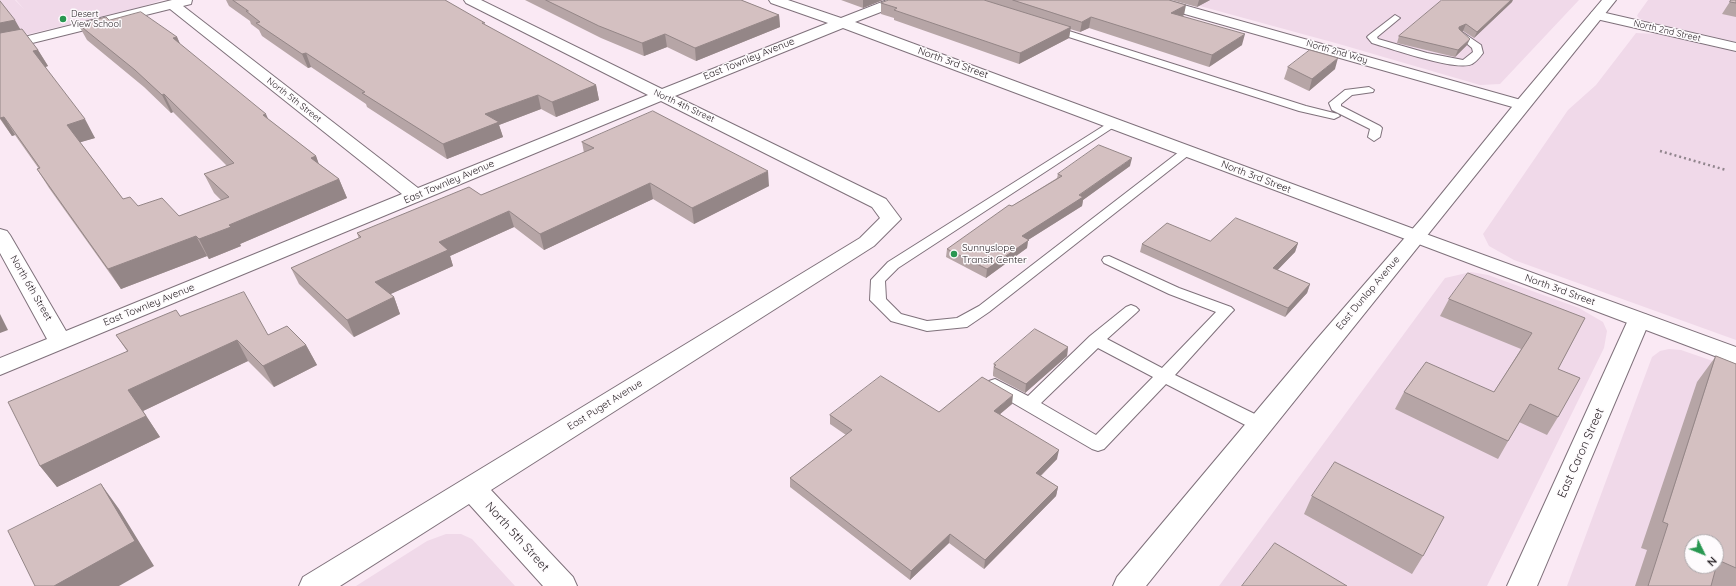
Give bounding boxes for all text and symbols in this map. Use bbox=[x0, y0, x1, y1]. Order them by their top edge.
place label: Desert View School bbox=[71, 9, 121, 30]
marker: Desert View School bbox=[58, 14, 68, 24]
street label: North 2nd Street bbox=[1632, 18, 1702, 44]
street label: East Townley Avenue bbox=[702, 35, 796, 83]
street label: North 2nd Way bbox=[1305, 38, 1369, 66]
street label: North 3rd Street bbox=[916, 45, 990, 81]
street label: North 5th Street bbox=[265, 75, 323, 125]
street label: North 4th Street bbox=[652, 87, 716, 125]
street label: East Townley Avenue bbox=[402, 157, 496, 207]
street label: North 3rd Street bbox=[1219, 158, 1293, 196]
place label: Sunnyslope Transit Center bbox=[962, 242, 1027, 266]
marker: Sunnyslope Transit Center bbox=[949, 249, 959, 259]
street label: North 6th Street bbox=[7, 253, 55, 323]
street label: East Dunlap Avenue bbox=[1334, 254, 1402, 332]
street label: North 3rd Street bbox=[1523, 272, 1597, 308]
street label: East Townley Avenue bbox=[102, 281, 196, 329]
street label: East Puget Avenue bbox=[565, 377, 645, 433]
street label: East Caron Street bbox=[1555, 406, 1607, 500]
street label: North 5th Street bbox=[482, 499, 552, 575]
north arrow bbox=[1684, 534, 1724, 574]
text: N bbox=[1704, 554, 1720, 569]

